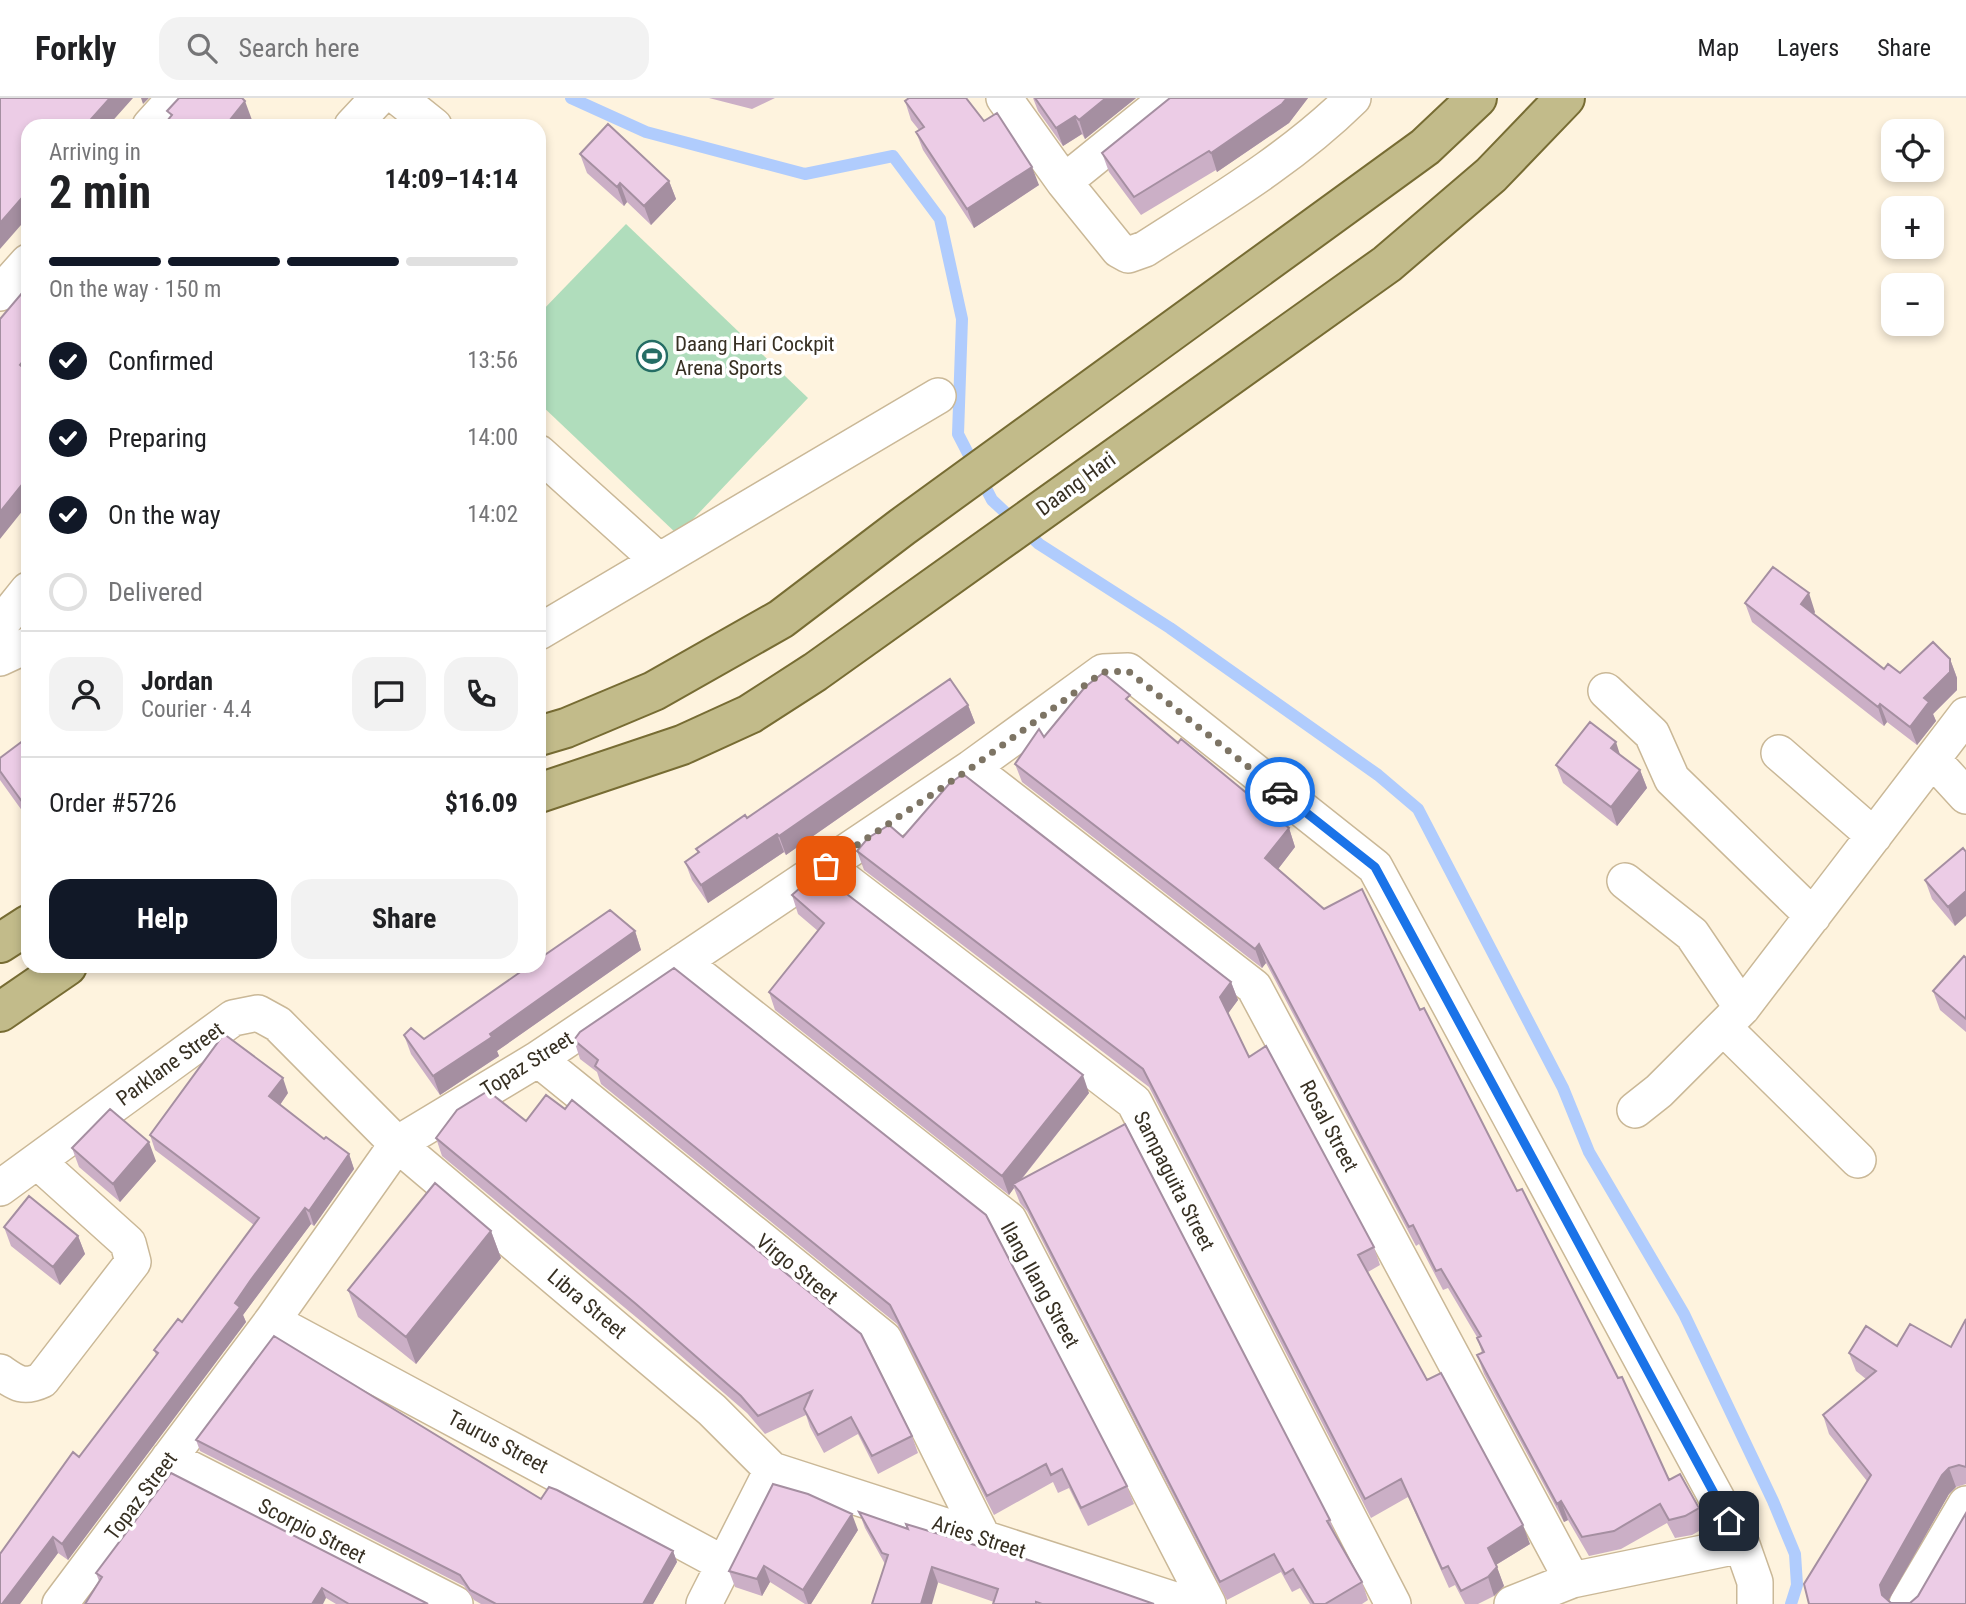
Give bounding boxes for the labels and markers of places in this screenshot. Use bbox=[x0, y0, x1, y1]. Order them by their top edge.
place label: Daang Hari Cockpit Arena Sports bbox=[675, 332, 835, 380]
sports icon: Daang Hari Cockpit Arena Sports bbox=[635, 339, 669, 373]
pin bbox=[796, 836, 856, 896]
pin bbox=[1699, 1491, 1759, 1551]

